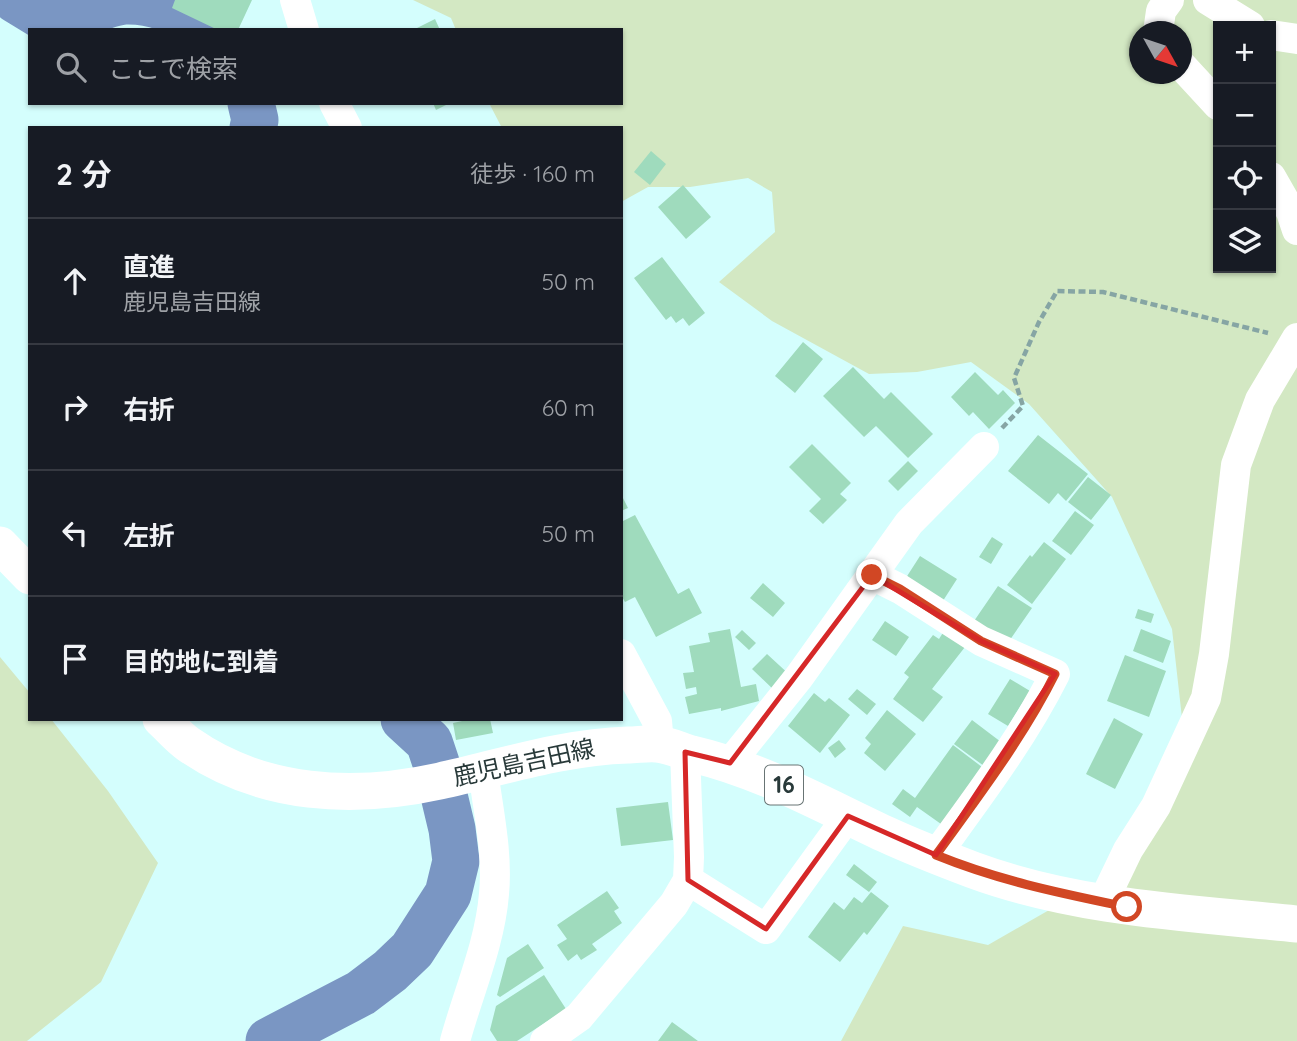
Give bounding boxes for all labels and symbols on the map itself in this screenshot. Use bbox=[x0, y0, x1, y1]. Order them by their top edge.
north arrow bbox=[1129, 21, 1192, 84]
route end bbox=[856, 559, 887, 590]
street label: 鹿児島吉田線 bbox=[450, 732, 597, 792]
road number: 16 bbox=[765, 765, 803, 804]
route start bbox=[1111, 891, 1142, 922]

